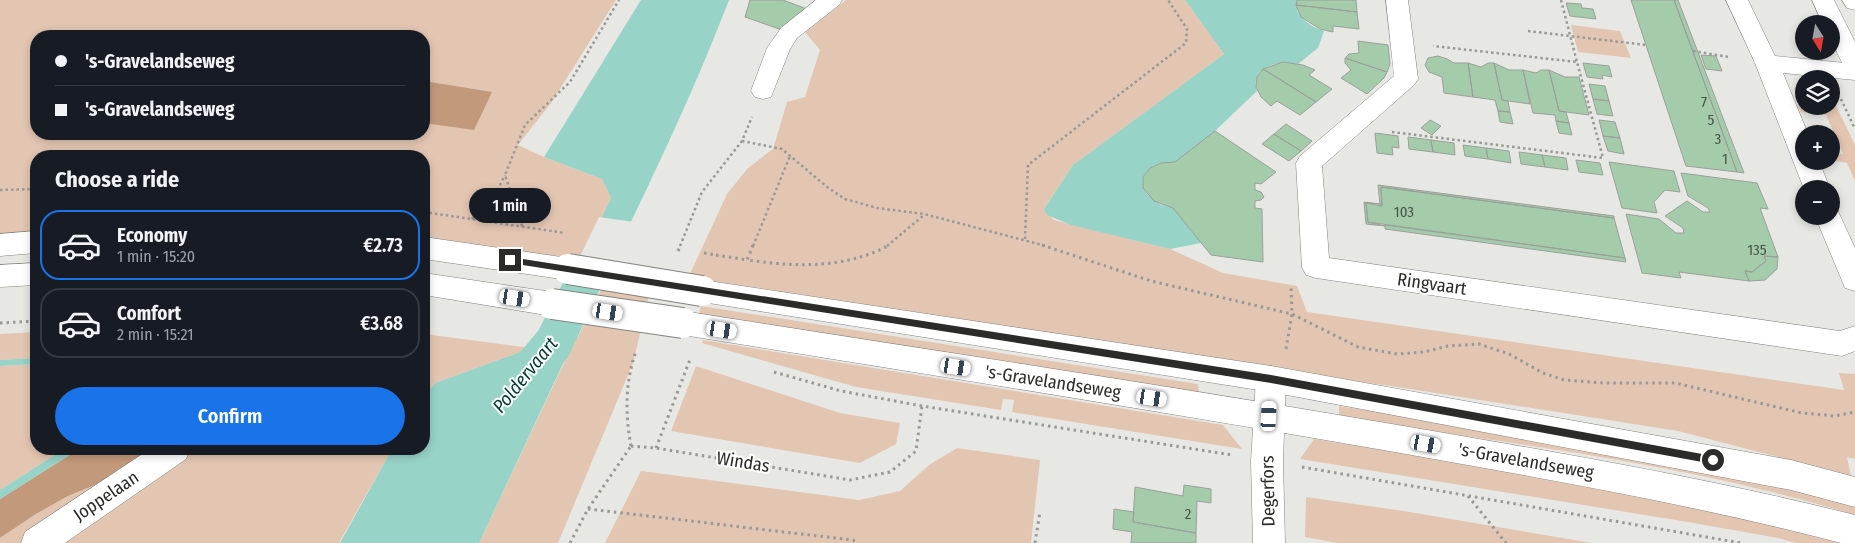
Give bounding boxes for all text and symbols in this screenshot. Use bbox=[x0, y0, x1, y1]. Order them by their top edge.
north arrow bbox=[1795, 15, 1840, 60]
map controls bbox=[1795, 15, 1840, 225]
text: 's-Gravelandseweg bbox=[85, 50, 234, 73]
button: layers bbox=[1795, 70, 1840, 115]
house number: 7 bbox=[1701, 93, 1707, 111]
text: 's-Gravelandseweg bbox=[85, 98, 234, 121]
house number: 5 bbox=[1708, 111, 1715, 129]
button: + bbox=[1795, 125, 1840, 170]
house number: 3 bbox=[1715, 130, 1722, 148]
house number: 1 bbox=[1722, 150, 1728, 168]
text: Choose a ride bbox=[55, 166, 179, 193]
button: − bbox=[1795, 180, 1840, 225]
callout: 1 min bbox=[469, 188, 551, 222]
text: 1 min bbox=[493, 196, 527, 215]
house number: 103 bbox=[1394, 203, 1414, 221]
icon: car bbox=[57, 223, 102, 268]
text: Economy bbox=[117, 224, 187, 247]
text: €2.73 bbox=[363, 234, 403, 257]
house number: 135 bbox=[1747, 241, 1767, 259]
text: 1 min · 15:20 bbox=[117, 247, 195, 266]
route end bbox=[499, 249, 521, 271]
street label: Ringvaart bbox=[1396, 268, 1468, 300]
car bbox=[499, 288, 530, 308]
icon: car bbox=[57, 301, 102, 346]
text: Comfort bbox=[117, 302, 181, 325]
car bbox=[592, 302, 623, 322]
text: €3.68 bbox=[360, 312, 403, 335]
car bbox=[706, 320, 737, 340]
text: 2 min · 15:21 bbox=[117, 325, 193, 344]
water label: Poldervaart bbox=[488, 332, 563, 417]
car bbox=[940, 357, 971, 377]
street label: 's-Gravelandseweg bbox=[983, 360, 1123, 404]
button: Confirm bbox=[55, 387, 405, 445]
car bbox=[1136, 388, 1167, 408]
car bbox=[1260, 401, 1277, 431]
car bbox=[1409, 434, 1442, 454]
street label: 's-Gravelandseweg bbox=[1456, 438, 1596, 484]
street label: Windas bbox=[715, 447, 771, 477]
route start bbox=[1702, 449, 1724, 471]
street label: Degerfors bbox=[1256, 455, 1280, 527]
street label: Joppelaan bbox=[69, 466, 143, 526]
house number: 2 bbox=[1185, 505, 1192, 523]

